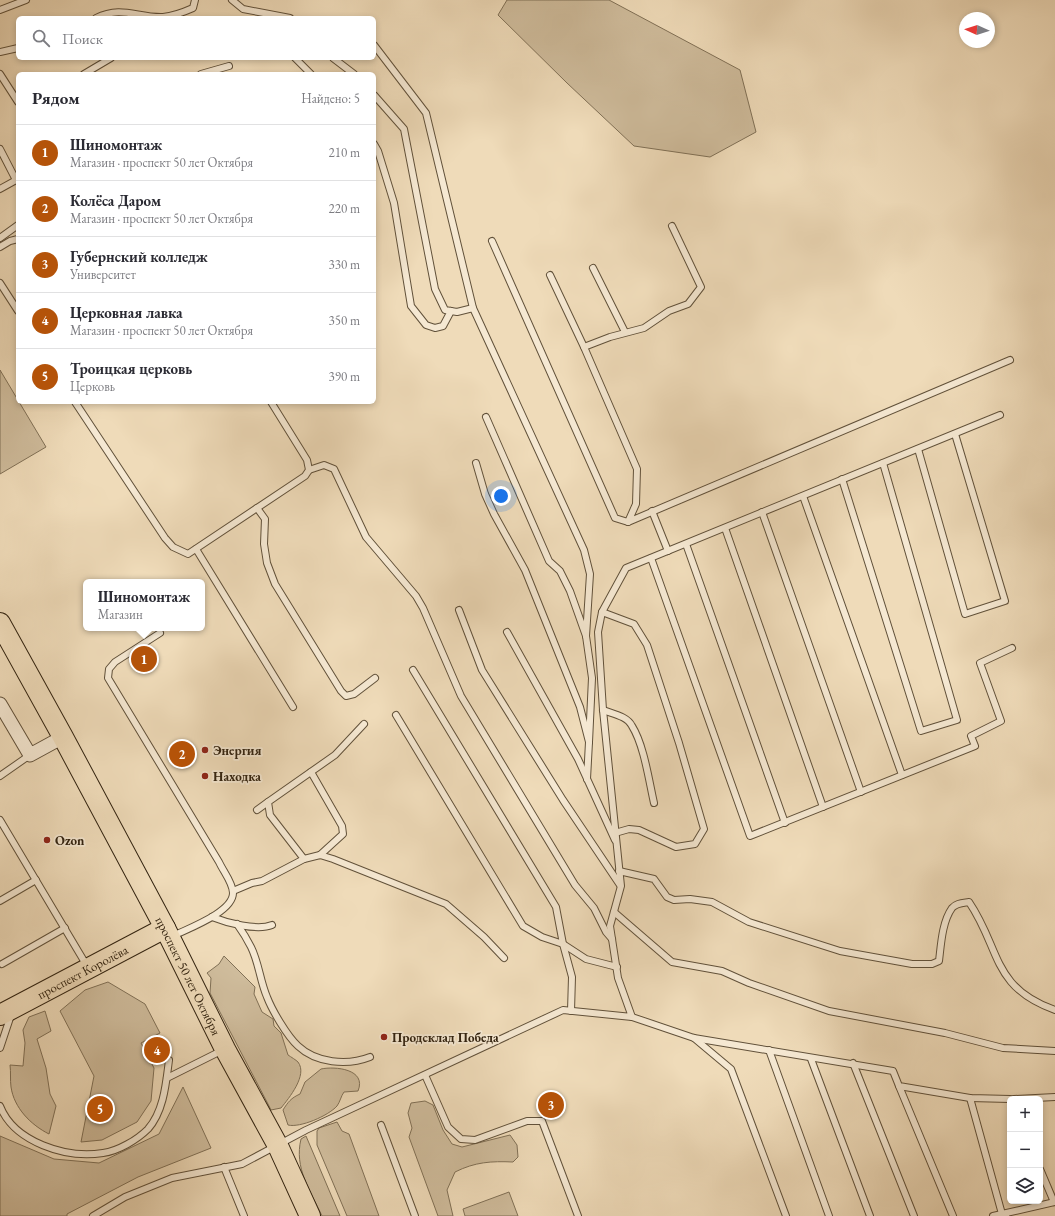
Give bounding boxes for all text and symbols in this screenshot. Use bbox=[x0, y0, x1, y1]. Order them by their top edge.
north arrow bbox=[959, 12, 995, 48]
search box bbox=[16, 16, 376, 60]
icon: search bbox=[30, 27, 52, 49]
text: Поиск bbox=[62, 29, 103, 48]
text: Рядом bbox=[32, 87, 80, 109]
text: Найдено: 5 bbox=[301, 90, 360, 107]
text: Шиномонтаж bbox=[70, 135, 162, 154]
text: 1 bbox=[42, 144, 48, 161]
text: 210 m bbox=[329, 144, 360, 161]
text: Магазин · проспект 50 лет Октября bbox=[70, 154, 253, 171]
text: Колёса Даром bbox=[70, 191, 161, 210]
text: 2 bbox=[42, 200, 48, 217]
text: 220 m bbox=[329, 200, 360, 217]
text: Магазин · проспект 50 лет Октября bbox=[70, 210, 253, 227]
text: Губернский колледж bbox=[70, 247, 208, 266]
text: 3 bbox=[42, 256, 48, 273]
text: 330 m bbox=[329, 256, 360, 273]
text: Университет bbox=[70, 266, 136, 283]
text: Церковная лавка bbox=[70, 303, 183, 322]
text: 4 bbox=[42, 312, 48, 329]
text: 350 m bbox=[329, 312, 360, 329]
text: Магазин · проспект 50 лет Октября bbox=[70, 322, 253, 339]
text: Троицкая церковь bbox=[70, 359, 192, 378]
text: 5 bbox=[42, 368, 48, 385]
text: 390 m bbox=[329, 368, 360, 385]
text: Церковь bbox=[70, 378, 115, 395]
your location bbox=[491, 486, 511, 506]
popup bbox=[83, 579, 205, 631]
text: Шиномонтаж bbox=[98, 587, 190, 606]
text: Магазин bbox=[98, 606, 143, 623]
pin: 1 bbox=[131, 644, 157, 674]
pin: 2 bbox=[169, 739, 195, 769]
place label: Энергия bbox=[213, 742, 261, 759]
marker: Энергия bbox=[200, 745, 210, 755]
place label: Находка bbox=[213, 768, 261, 785]
marker: Находка bbox=[200, 771, 210, 781]
place label: Ozon bbox=[55, 832, 85, 849]
marker: Ozon bbox=[42, 835, 52, 845]
street label: проспект 50 лет Октября bbox=[152, 913, 225, 1038]
street label: проспект Королёва bbox=[34, 940, 131, 1003]
place label: Продсклад Победа bbox=[392, 1029, 499, 1046]
marker: Продсклад Победа bbox=[379, 1032, 389, 1042]
pin: 4 bbox=[144, 1035, 170, 1065]
pin: 3 bbox=[538, 1090, 564, 1120]
pin: 5 bbox=[87, 1094, 113, 1124]
map controls bbox=[1007, 1096, 1043, 1204]
button: + bbox=[1007, 1096, 1043, 1132]
button: − bbox=[1007, 1132, 1043, 1168]
button: layers bbox=[1007, 1168, 1043, 1204]

